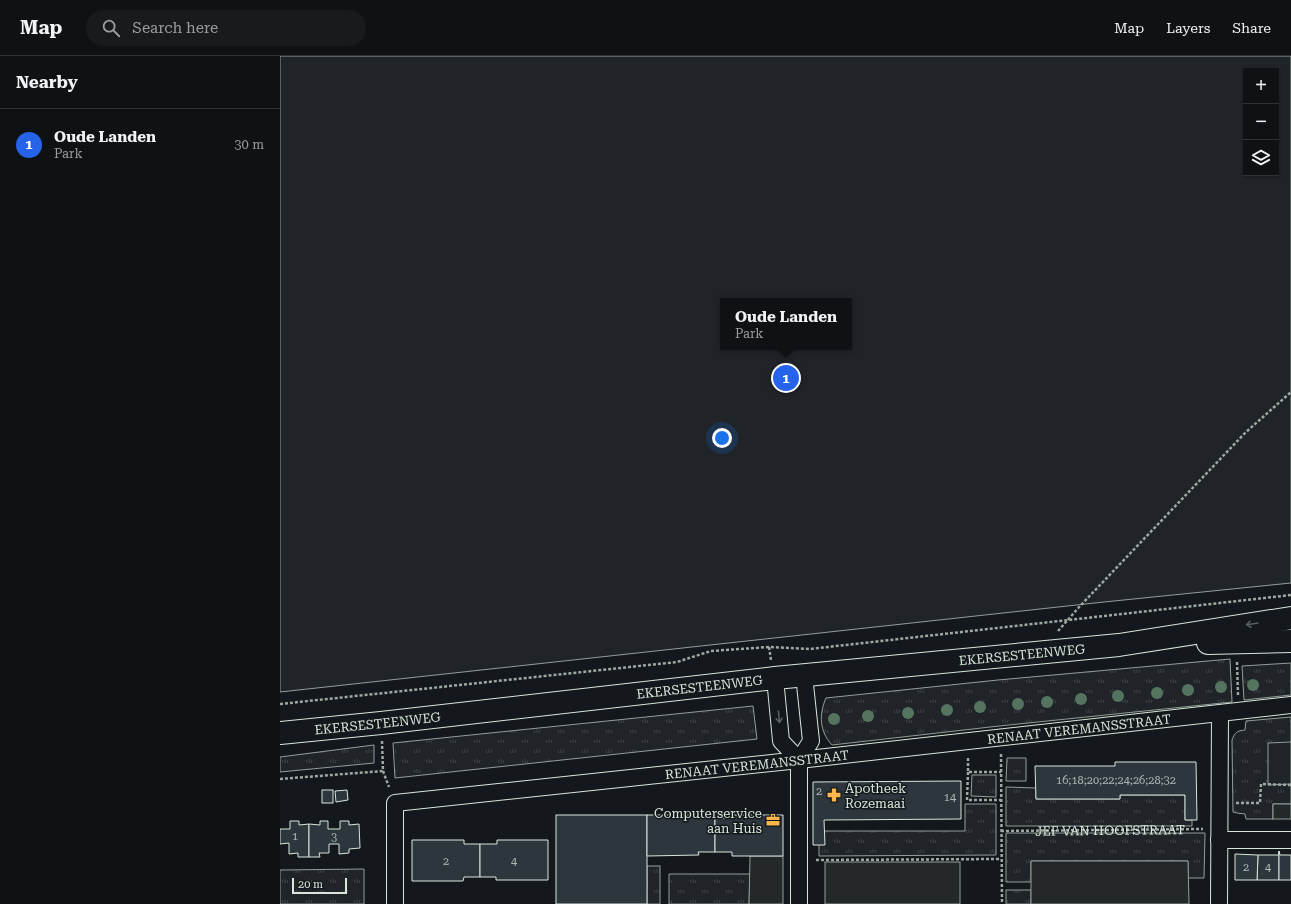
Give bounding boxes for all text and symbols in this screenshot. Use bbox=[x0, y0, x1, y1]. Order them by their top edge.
search box bbox=[86, 10, 366, 46]
text: Map bbox=[20, 16, 62, 39]
icon: search bbox=[100, 17, 122, 39]
text: Search here bbox=[132, 19, 218, 37]
text: Map bbox=[1114, 20, 1144, 36]
text: Layers bbox=[1166, 20, 1210, 36]
text: Share bbox=[1232, 20, 1271, 36]
map controls bbox=[1243, 68, 1279, 176]
button: + bbox=[1243, 68, 1279, 104]
text: Nearby bbox=[16, 72, 78, 92]
button: − bbox=[1243, 104, 1279, 140]
text: Oude Landen bbox=[54, 128, 156, 146]
text: 1 bbox=[25, 137, 33, 152]
text: 30 m bbox=[234, 137, 264, 152]
button: layers bbox=[1243, 140, 1279, 176]
text: Park bbox=[54, 146, 83, 161]
popup bbox=[720, 298, 852, 350]
text: Oude Landen bbox=[735, 308, 837, 326]
text: Park bbox=[735, 326, 764, 341]
pin: 1 bbox=[773, 363, 799, 393]
your location bbox=[712, 428, 732, 448]
one-way arrow bbox=[1246, 620, 1259, 628]
street label: EKERSESTEENWEG bbox=[958, 641, 1086, 668]
street label: EKERSESTEENWEG bbox=[636, 672, 763, 702]
street label: EKERSESTEENWEG bbox=[314, 709, 441, 738]
one-way arrow bbox=[775, 710, 783, 723]
street label: RENAAT VEREMANSSTRAAT bbox=[986, 711, 1172, 747]
street label: RENAAT VEREMANSSTRAAT bbox=[664, 747, 850, 782]
house number: 16;18;20;22;24;26;28;32 bbox=[1056, 774, 1176, 787]
place label: Apotheek Rozemaai bbox=[845, 781, 906, 811]
house number: 2 bbox=[816, 785, 822, 798]
pharmacy icon: Apotheek Rozemaai bbox=[826, 787, 842, 803]
house number: 14 bbox=[944, 791, 957, 804]
place label: Computerservice aan Huis bbox=[654, 806, 762, 836]
office icon: Computerservice aan Huis bbox=[765, 812, 781, 828]
street label: JEF VAN HOOFSTRAAT bbox=[1035, 822, 1185, 839]
house number: 1 bbox=[292, 830, 298, 843]
house number: 3 bbox=[331, 831, 337, 844]
house number: 2 bbox=[443, 855, 449, 868]
house number: 4 bbox=[511, 855, 518, 868]
house number: 2 bbox=[1243, 861, 1249, 874]
house number: 4 bbox=[1265, 861, 1272, 874]
scale bar bbox=[292, 876, 347, 895]
text: 20 m bbox=[298, 878, 323, 891]

